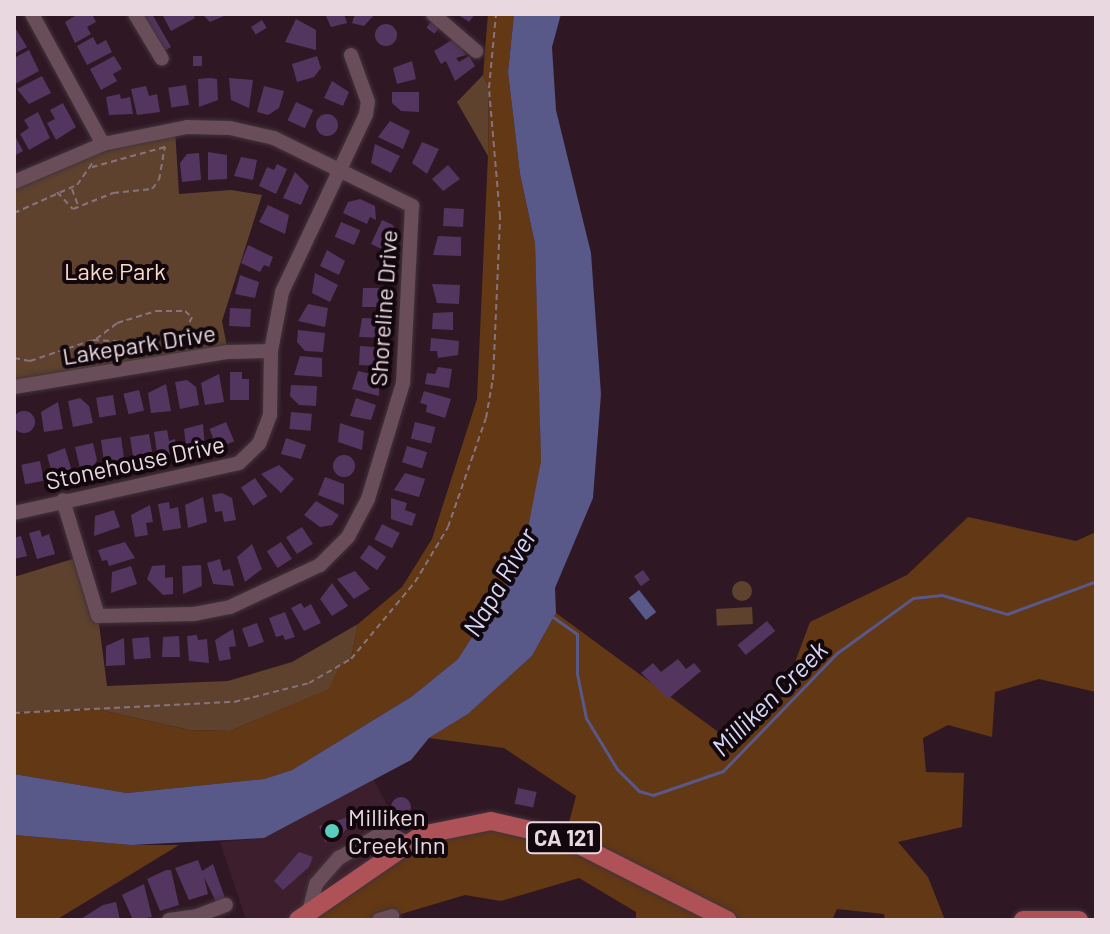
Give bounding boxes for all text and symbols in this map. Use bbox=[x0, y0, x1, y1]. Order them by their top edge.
street label: Shoreline Drive bbox=[363, 229, 403, 387]
park label: Lake Park bbox=[64, 257, 166, 285]
street label: Lakepark Drive bbox=[60, 318, 218, 370]
street label: Stonehouse Drive bbox=[43, 429, 227, 495]
water label: Napa River bbox=[456, 522, 542, 642]
water label: Milliken Creek bbox=[705, 634, 833, 762]
place label: Milliken Creek Inn bbox=[348, 803, 446, 859]
road number: CA 121 bbox=[526, 820, 602, 856]
marker: Milliken Creek Inn bbox=[323, 822, 341, 840]

